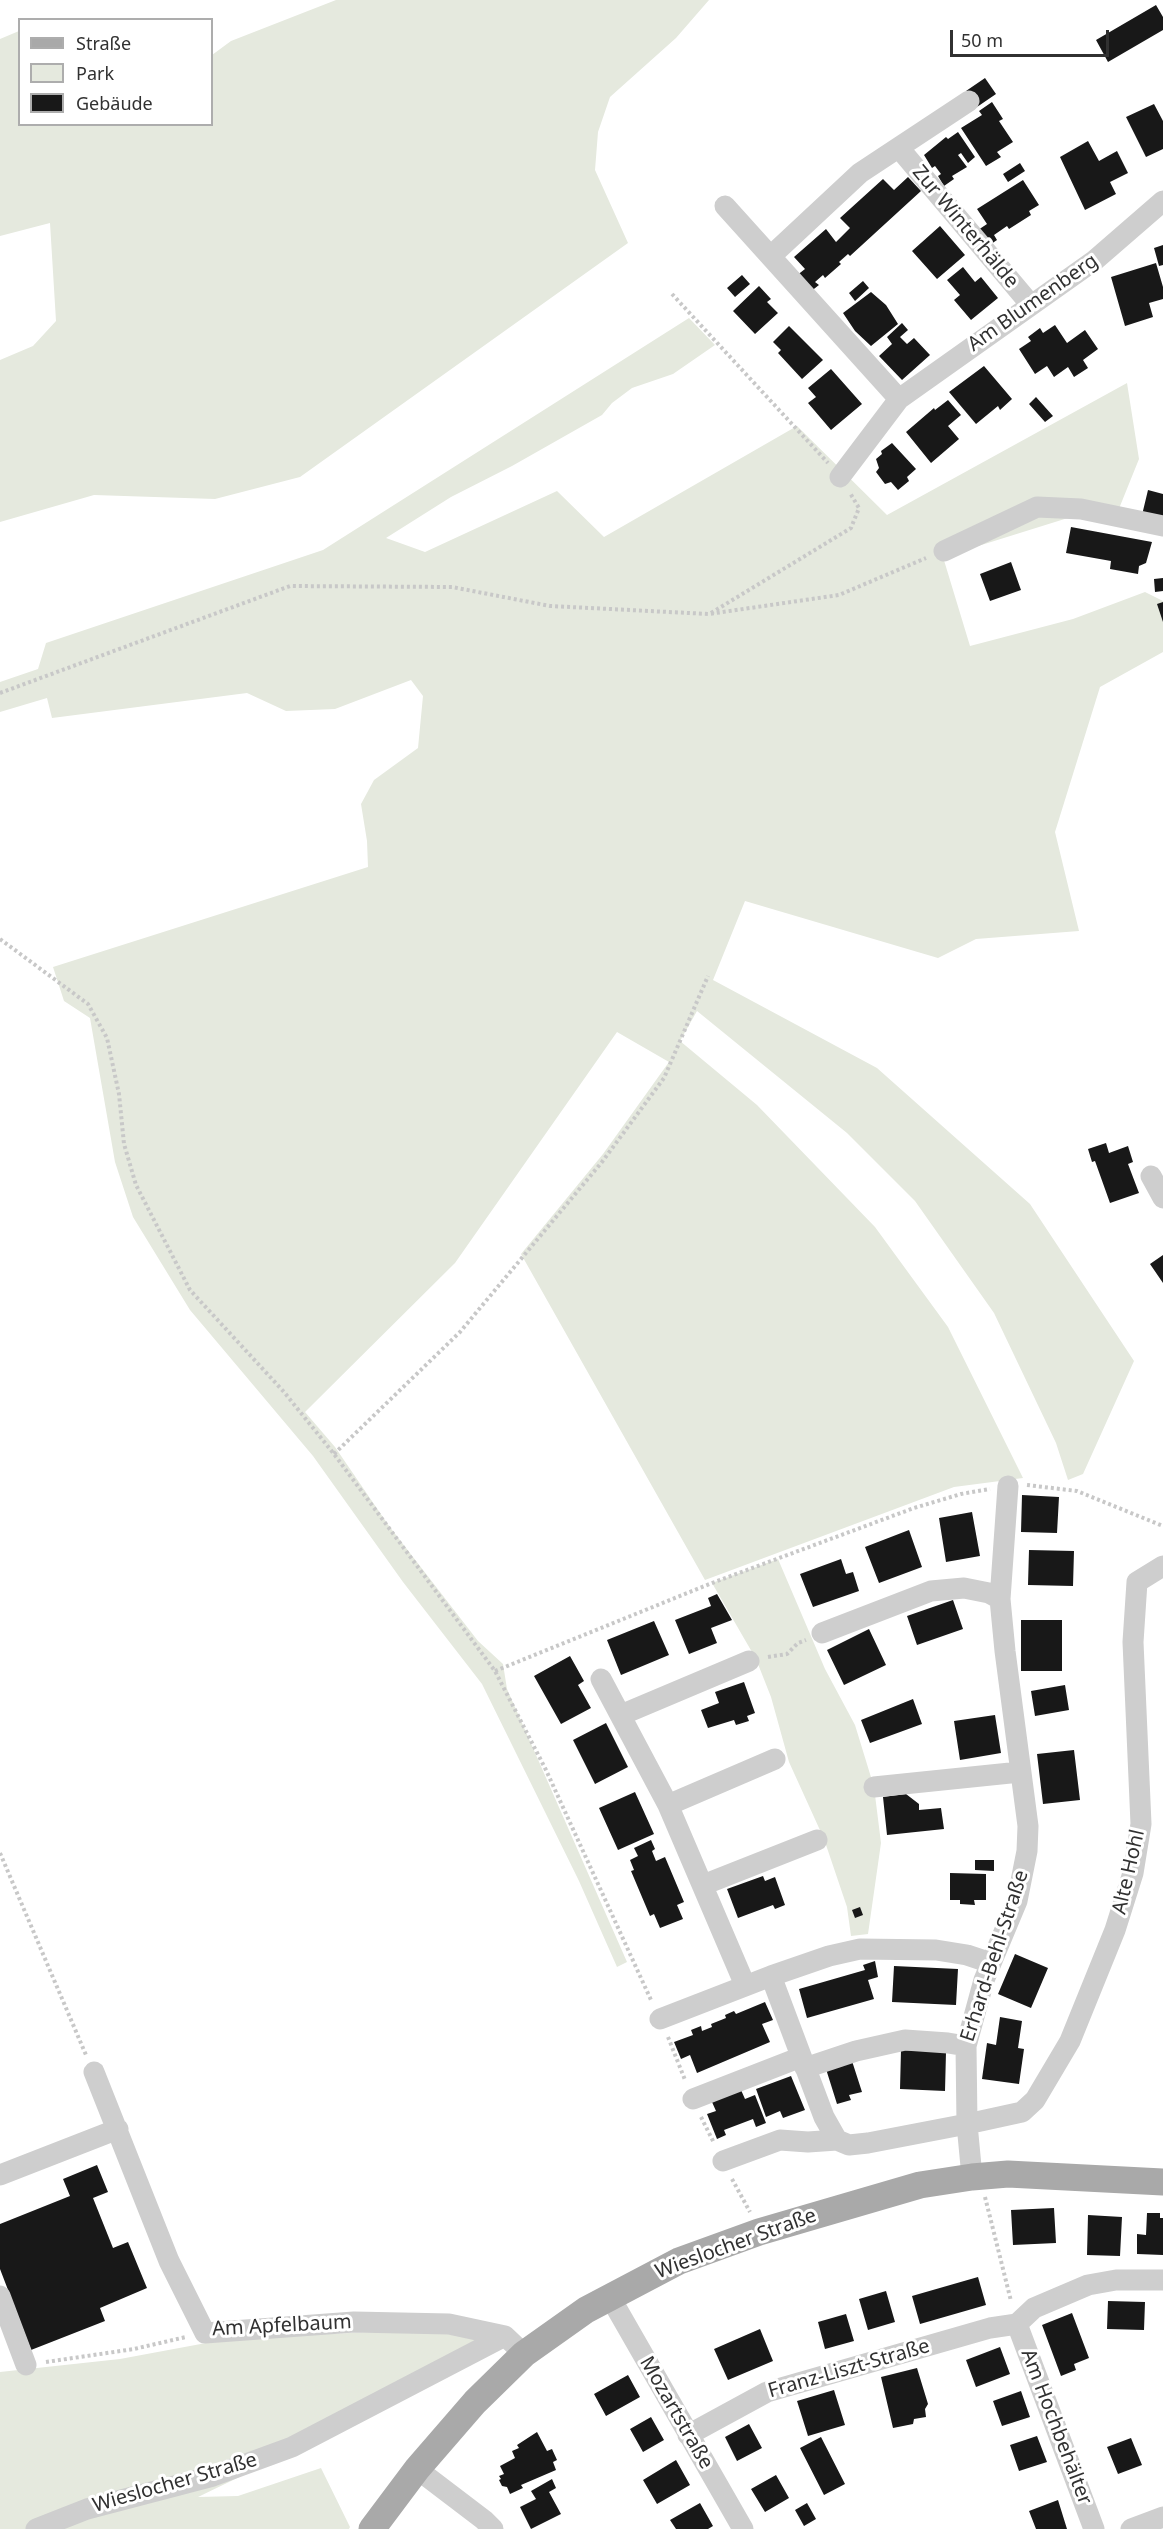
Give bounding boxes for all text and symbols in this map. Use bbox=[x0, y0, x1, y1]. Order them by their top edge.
legend bbox=[18, 18, 213, 126]
scale bar bbox=[953, 18, 1112, 56]
text: 50 m bbox=[961, 28, 1003, 52]
text: Straße bbox=[76, 31, 131, 55]
text: Park bbox=[76, 61, 114, 85]
text: Gebäude bbox=[76, 91, 153, 115]
street label: Zur Winterhälde bbox=[907, 161, 1023, 293]
street label: Am Blumenberg bbox=[963, 249, 1103, 357]
street label: Alte Hohl bbox=[1108, 1827, 1150, 1917]
street label: Erhard-Behl-Straße bbox=[956, 1867, 1034, 2045]
street label: Wieslocher Straße bbox=[652, 2204, 820, 2284]
street label: Am Apfelbaum bbox=[212, 2310, 352, 2342]
street label: Franz-Liszt-Straße bbox=[765, 2334, 933, 2404]
street label: Am Hochbehälter bbox=[1015, 2346, 1097, 2508]
street label: Mozartstraße bbox=[634, 2352, 718, 2474]
street label: Wieslocher Straße bbox=[90, 2448, 260, 2518]

